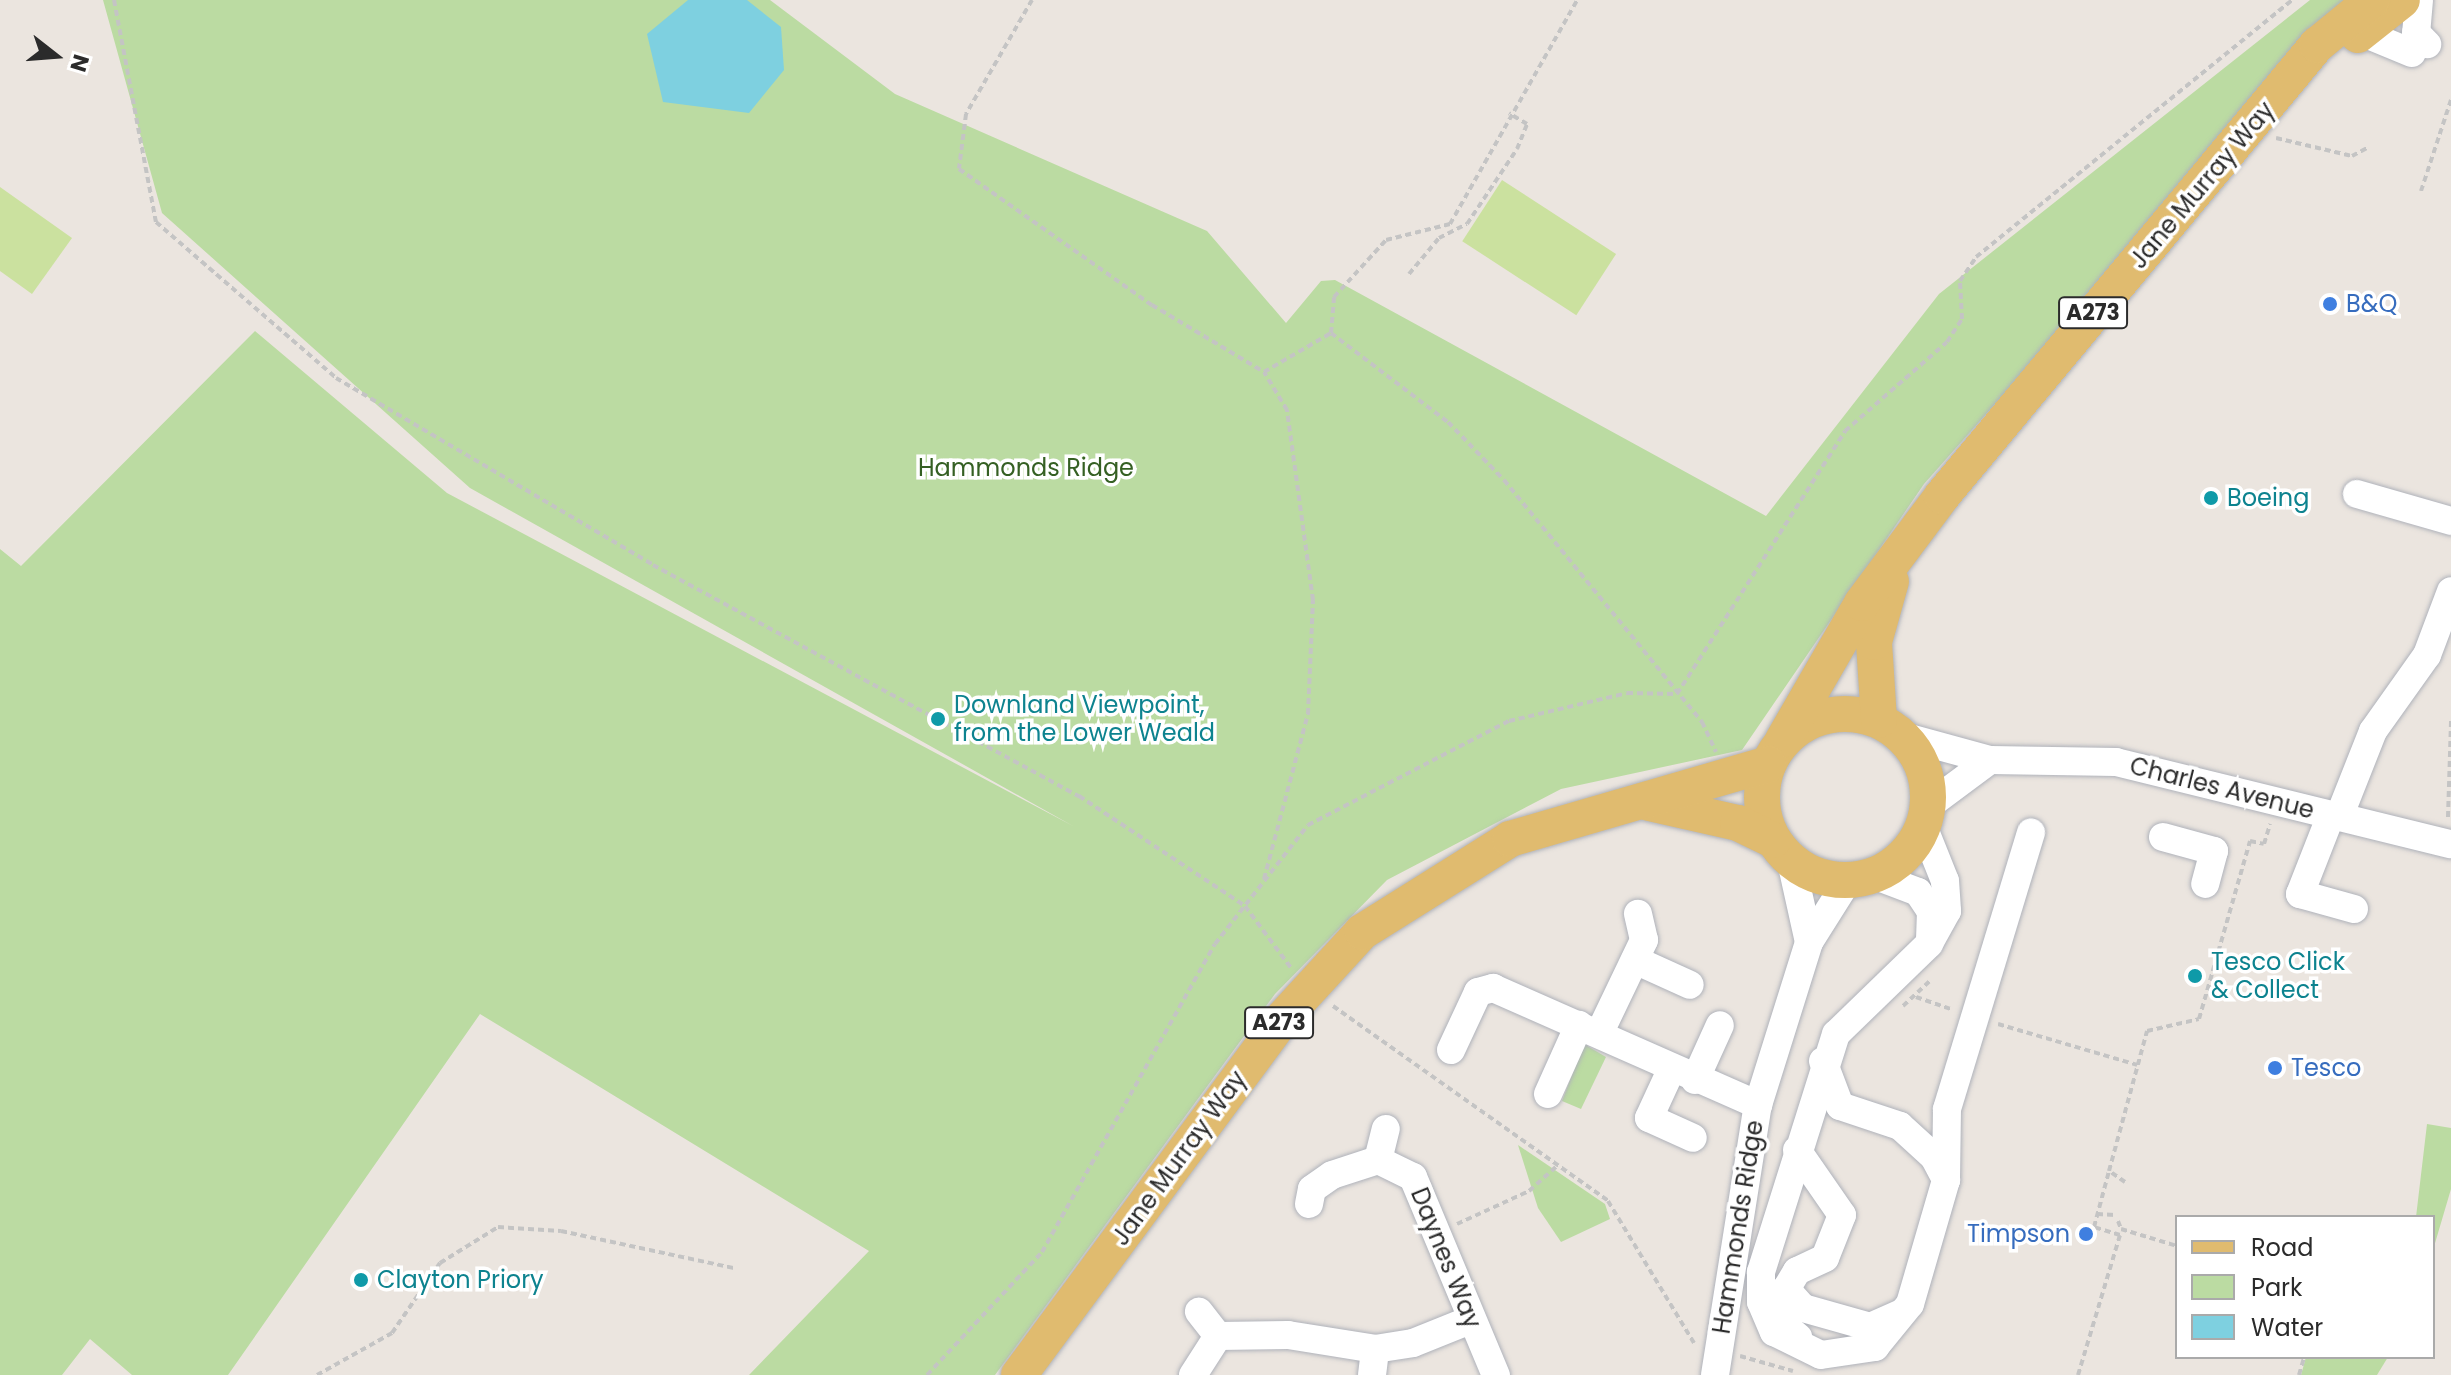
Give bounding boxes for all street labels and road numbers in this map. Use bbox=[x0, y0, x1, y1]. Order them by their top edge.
street label: Jane Murray Way bbox=[2124, 96, 2280, 274]
road number: A273 bbox=[2057, 295, 2129, 331]
street label: Charles Avenue bbox=[2127, 751, 2317, 825]
road number: A273 bbox=[1243, 1005, 1315, 1041]
street label: Jane Murray Way bbox=[1106, 1065, 1252, 1251]
street label: Hammonds Ridge bbox=[1707, 1118, 1769, 1336]
street label: Daynes Way bbox=[1405, 1184, 1487, 1332]

